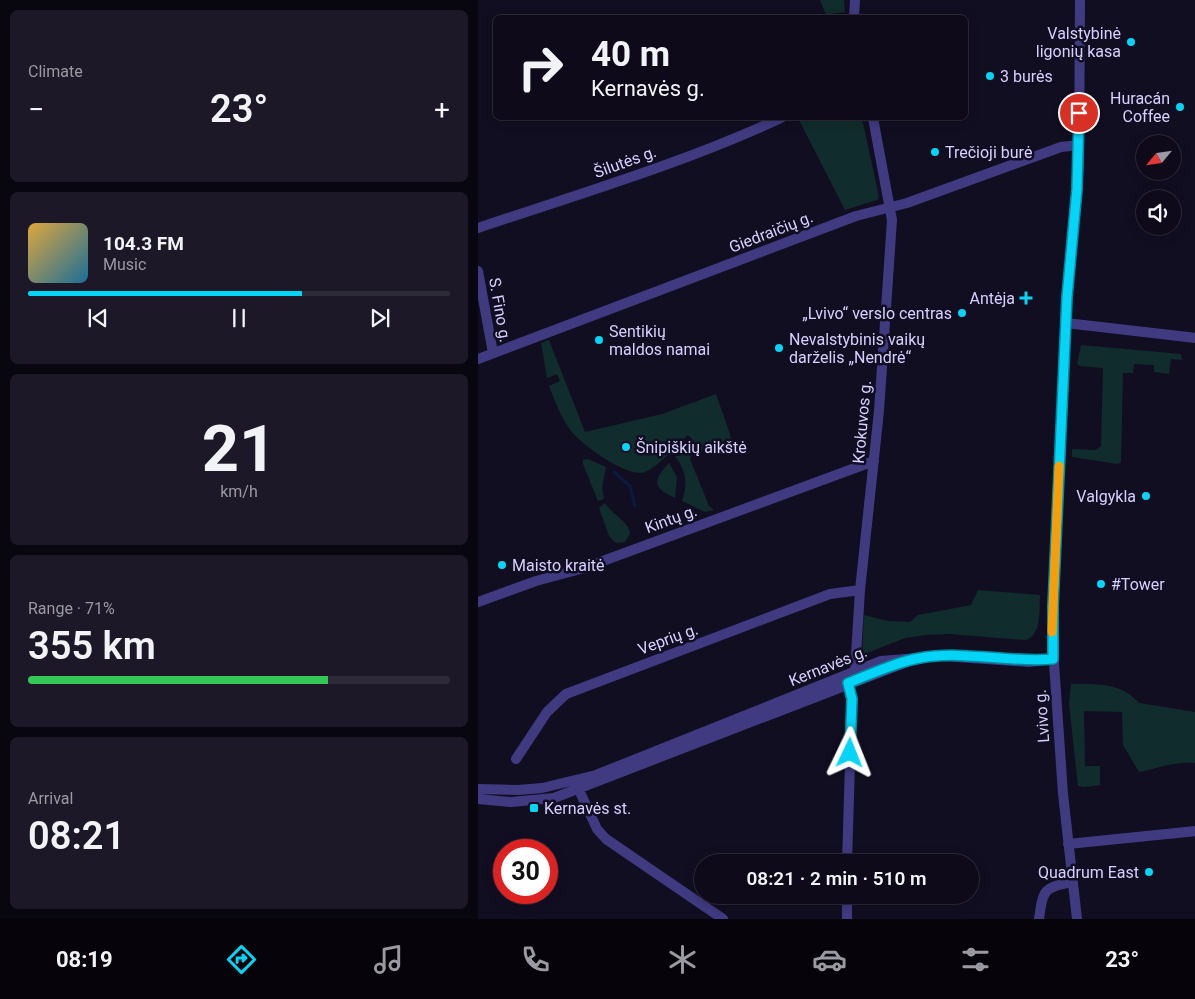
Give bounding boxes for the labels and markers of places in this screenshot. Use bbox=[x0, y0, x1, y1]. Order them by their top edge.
place label: Valstybinė ligonių kasa bbox=[1036, 24, 1121, 61]
marker: Valstybinė ligonių kasa bbox=[1125, 36, 1137, 48]
place label: 3 burės bbox=[1000, 67, 1053, 86]
marker: 3 burės bbox=[984, 70, 996, 82]
place label: Huracán Coffee bbox=[1110, 89, 1170, 126]
pin bbox=[1058, 92, 1100, 134]
marker: Huracán Coffee bbox=[1174, 101, 1186, 113]
place label: Trečioji burė bbox=[945, 143, 1032, 162]
marker: Trečioji burė bbox=[929, 146, 941, 158]
place label: Antėja bbox=[969, 289, 1015, 308]
marker: Antėja bbox=[1019, 291, 1033, 305]
place label: „Lvivo“ verslo centras bbox=[802, 304, 952, 323]
marker: „Lvivo“ verslo centras bbox=[956, 307, 968, 319]
place label: Sentikių maldos namai bbox=[609, 322, 710, 359]
place label: Nevalstybinis vaikų darželis „Nendrė“ bbox=[789, 330, 925, 367]
marker: Sentikių maldos namai bbox=[593, 334, 605, 346]
marker: Nevalstybinis vaikų darželis „Nendrė“ bbox=[773, 342, 785, 354]
place label: Šnipiškių aikštė bbox=[636, 437, 747, 457]
marker: Šnipiškių aikštė bbox=[620, 441, 632, 453]
place label: Valgykla bbox=[1076, 487, 1136, 506]
marker: Valgykla bbox=[1140, 490, 1152, 502]
place label: Maisto kraitė bbox=[512, 556, 605, 575]
marker: Maisto kraitė bbox=[496, 559, 508, 571]
place label: #Tower bbox=[1111, 575, 1165, 594]
marker: #Tower bbox=[1095, 578, 1107, 590]
place label: Kernavės st. bbox=[544, 799, 631, 818]
marker: Kernavės st. bbox=[528, 802, 540, 814]
place label: Quadrum East bbox=[1038, 863, 1139, 882]
marker: Quadrum East bbox=[1143, 866, 1155, 878]

